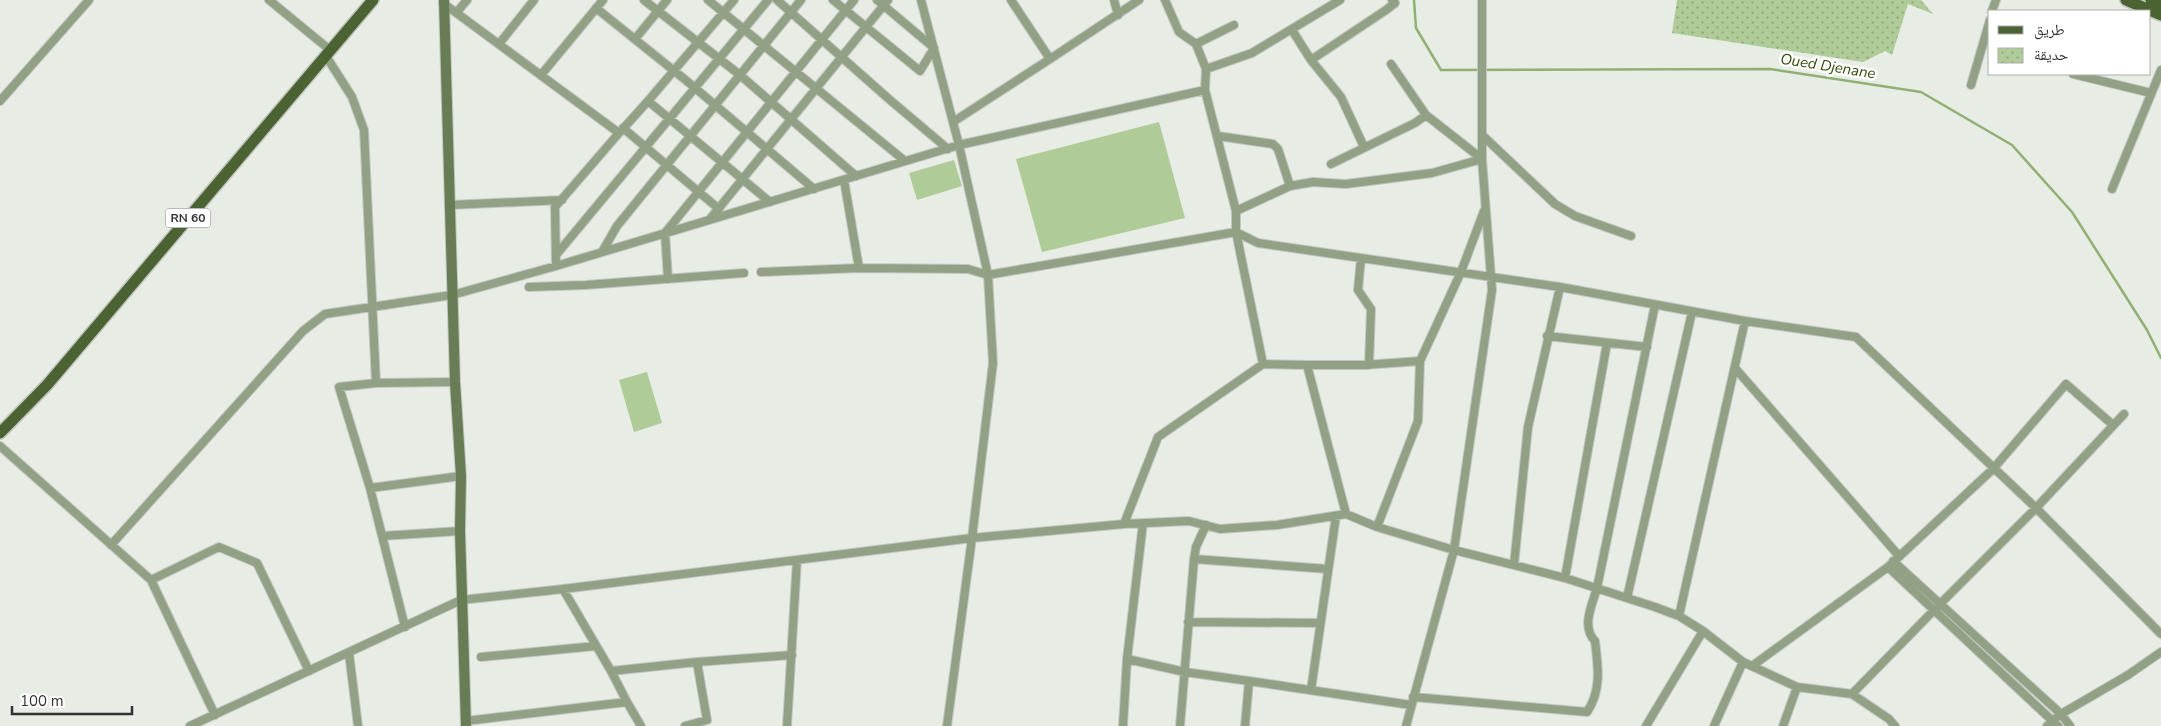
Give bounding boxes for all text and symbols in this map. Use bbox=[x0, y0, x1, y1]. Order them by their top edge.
legend bbox=[1988, 10, 2151, 75]
text: طريق bbox=[2034, 20, 2065, 40]
text: حديقة bbox=[2034, 45, 2069, 65]
water label: Oued Djenane bbox=[1779, 49, 1877, 83]
road number: RN 60 bbox=[166, 208, 210, 228]
scale bar bbox=[12, 684, 132, 716]
text: 100 m bbox=[20, 691, 64, 711]

